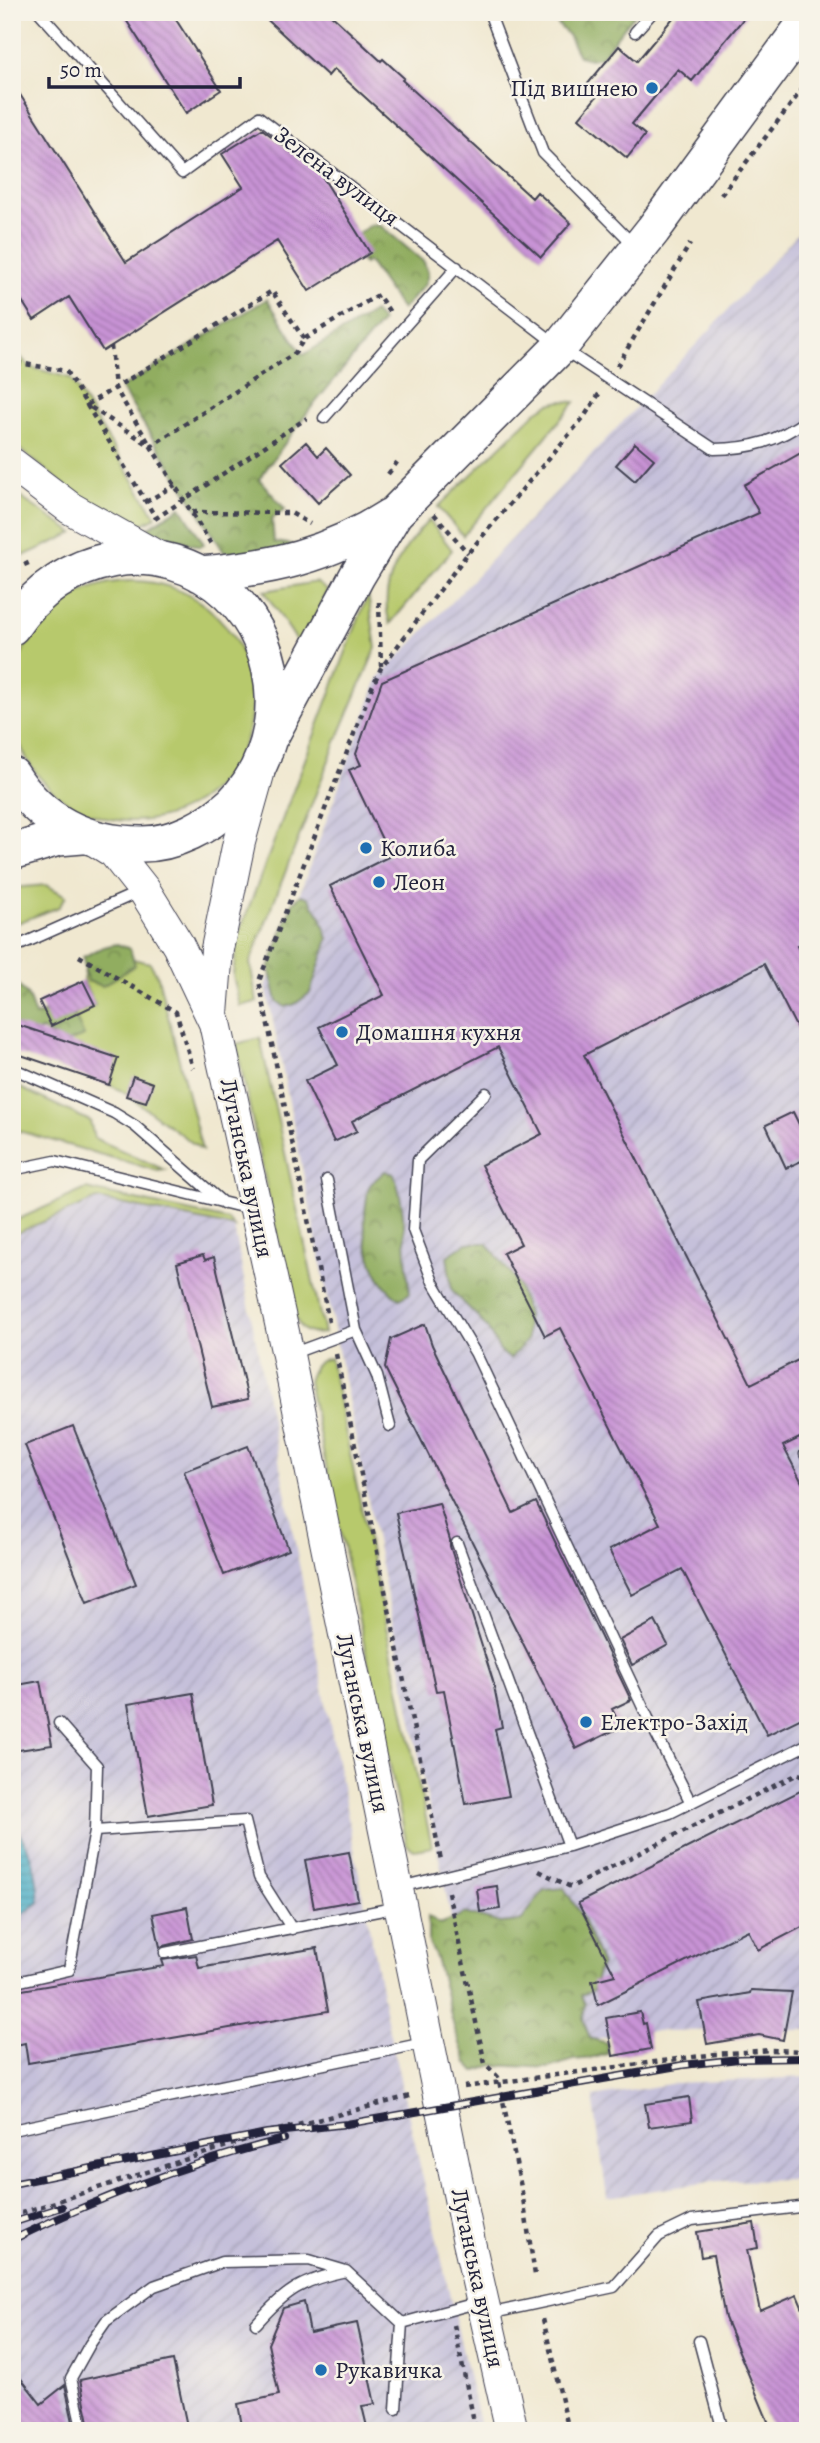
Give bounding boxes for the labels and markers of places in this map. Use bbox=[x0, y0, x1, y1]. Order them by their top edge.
place label: Під вишнею bbox=[510, 72, 638, 104]
marker: Під вишнею bbox=[644, 80, 660, 96]
place label: Колиба bbox=[380, 832, 456, 864]
marker: Колиба bbox=[358, 840, 374, 856]
place label: Леон bbox=[393, 866, 445, 898]
marker: Леон bbox=[371, 874, 387, 890]
place label: Домашня кухня bbox=[356, 1016, 521, 1048]
marker: Домашня кухня bbox=[334, 1024, 350, 1040]
place label: Електро-Захід bbox=[600, 1706, 748, 1738]
marker: Електро-Захід bbox=[578, 1714, 594, 1730]
place label: Рукавичка bbox=[335, 2354, 442, 2386]
marker: Рукавичка bbox=[313, 2362, 329, 2378]

